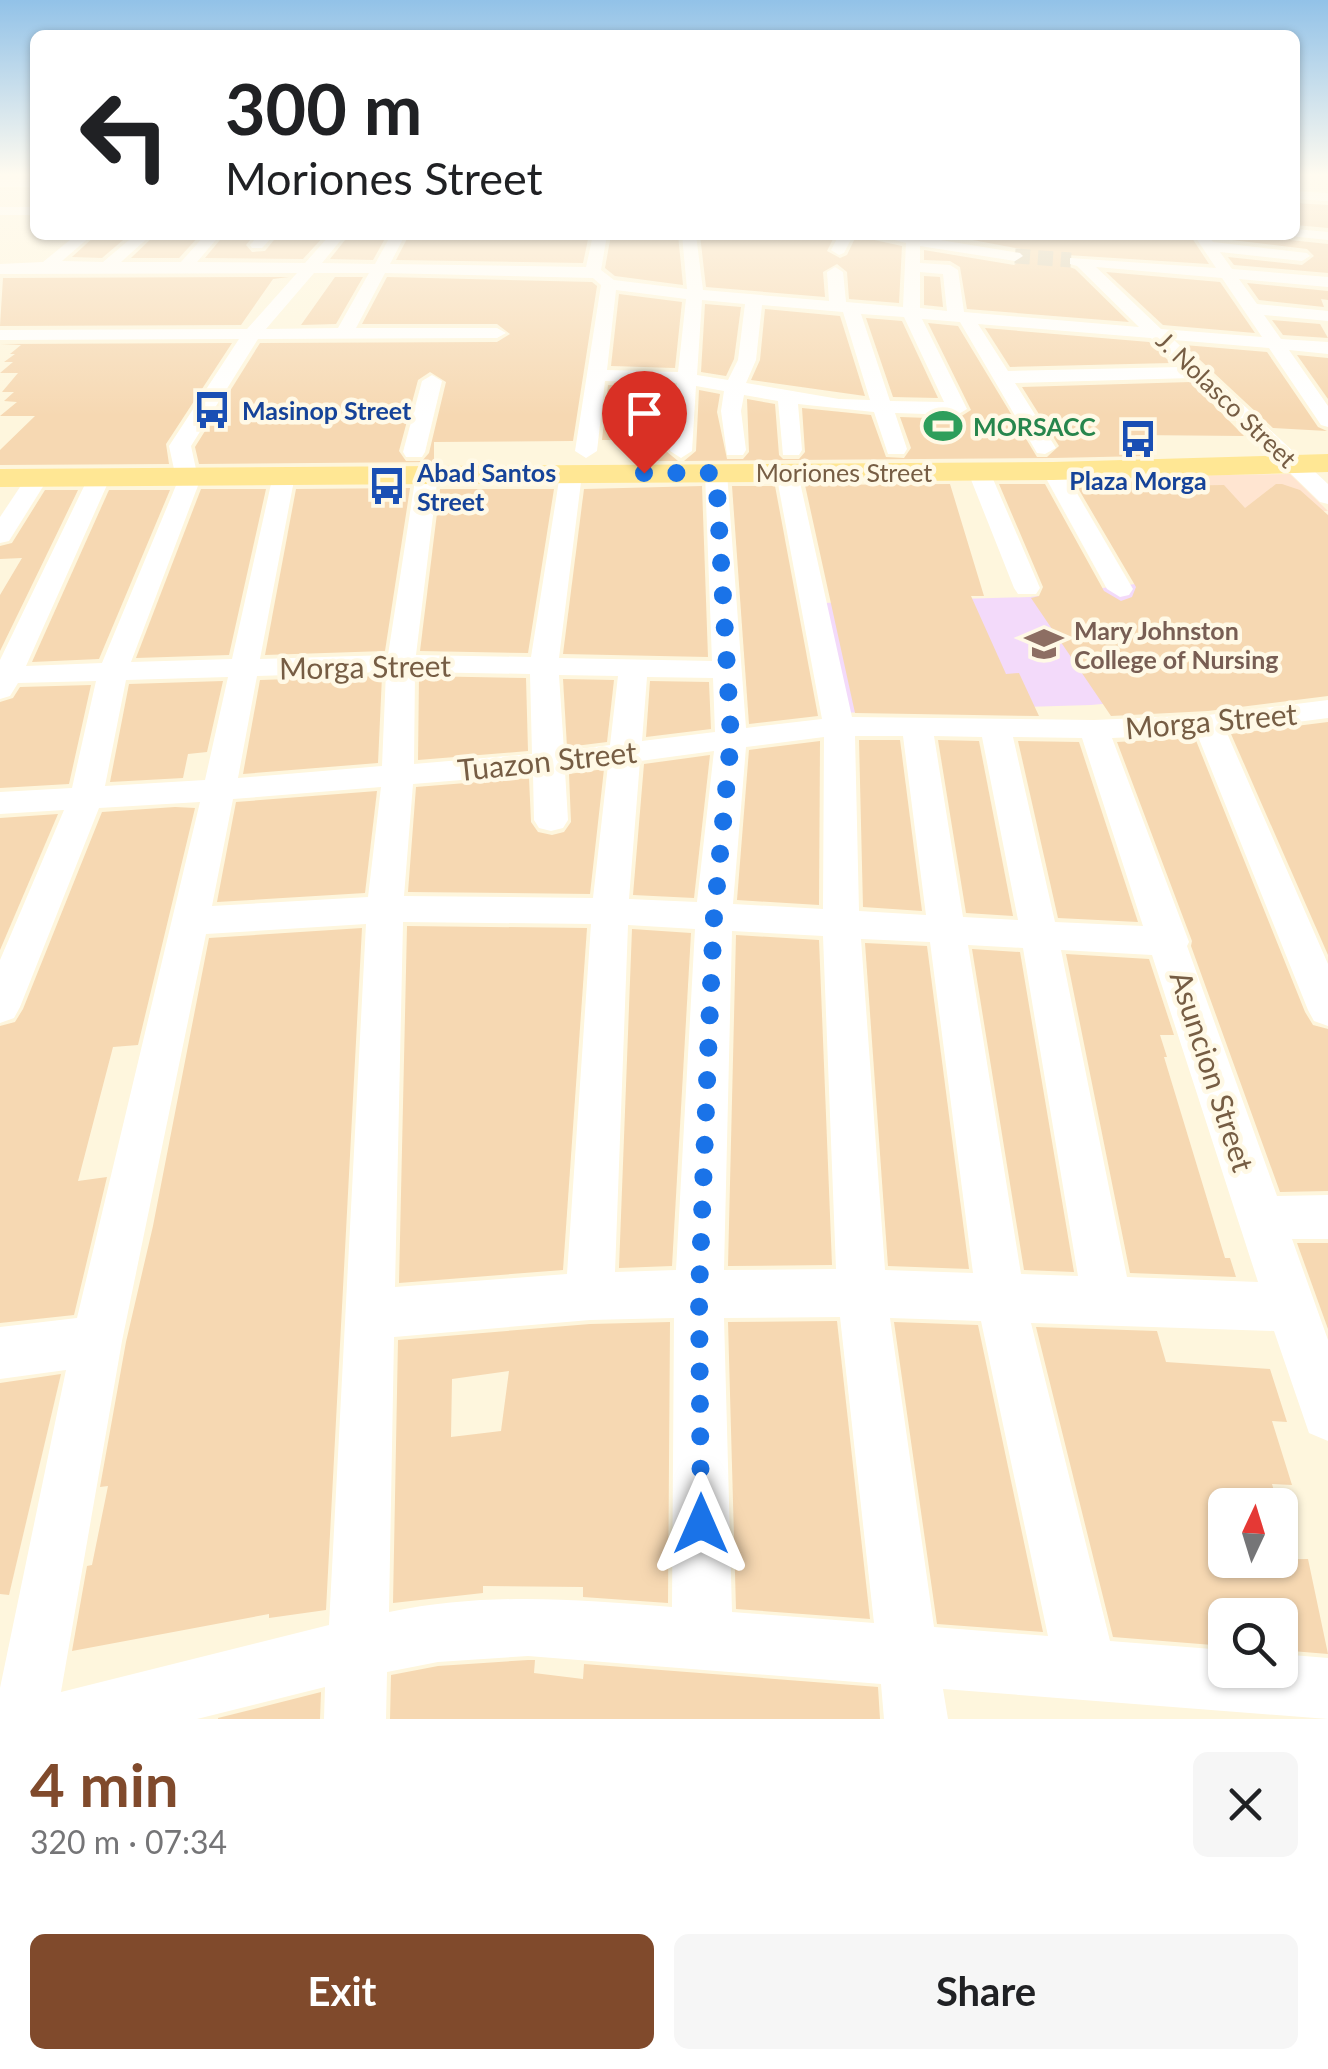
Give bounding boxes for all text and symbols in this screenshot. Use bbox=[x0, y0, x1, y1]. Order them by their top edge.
text: 300 m bbox=[225, 66, 422, 150]
icon: left bbox=[60, 70, 190, 200]
text: Moriones Street bbox=[225, 151, 543, 205]
street label: J. Nolasco Street bbox=[1151, 325, 1303, 473]
pin bbox=[602, 371, 687, 474]
icon: arrive bbox=[617, 386, 672, 441]
bus stop icon: Masinop Street bbox=[191, 389, 233, 431]
place label: Masinop Street bbox=[242, 395, 412, 425]
sports icon: MORSACC bbox=[922, 405, 964, 447]
place label: MORSACC bbox=[973, 411, 1096, 441]
bus stop icon: Plaza Morga bbox=[1117, 418, 1159, 460]
place label: Abad Santos Street bbox=[416, 457, 556, 516]
street label: Moriones Street bbox=[756, 457, 932, 487]
bus stop icon: Abad Santos Street bbox=[366, 465, 408, 507]
place label: Plaza Morga bbox=[1069, 465, 1207, 495]
place label: Mary Johnston College of Nursing bbox=[1074, 615, 1278, 674]
school or university icon: Mary Johnston College of Nursing bbox=[1023, 623, 1065, 665]
street label: Morga Street bbox=[279, 646, 452, 685]
street label: Morga Street bbox=[1124, 695, 1299, 745]
street label: Tuazon Street bbox=[456, 733, 639, 787]
street label: Asuncion Street bbox=[1164, 966, 1262, 1176]
position arrow bbox=[649, 1472, 753, 1576]
north arrow bbox=[1208, 1488, 1298, 1578]
map controls bbox=[1208, 1488, 1298, 1688]
button: search bbox=[1208, 1598, 1298, 1688]
text: 4 min bbox=[30, 1748, 179, 1820]
button: close bbox=[1193, 1752, 1298, 1857]
text: 320 m · 07:34 bbox=[30, 1822, 227, 1861]
button: Exit bbox=[30, 1934, 654, 2049]
button: Share bbox=[674, 1934, 1298, 2049]

